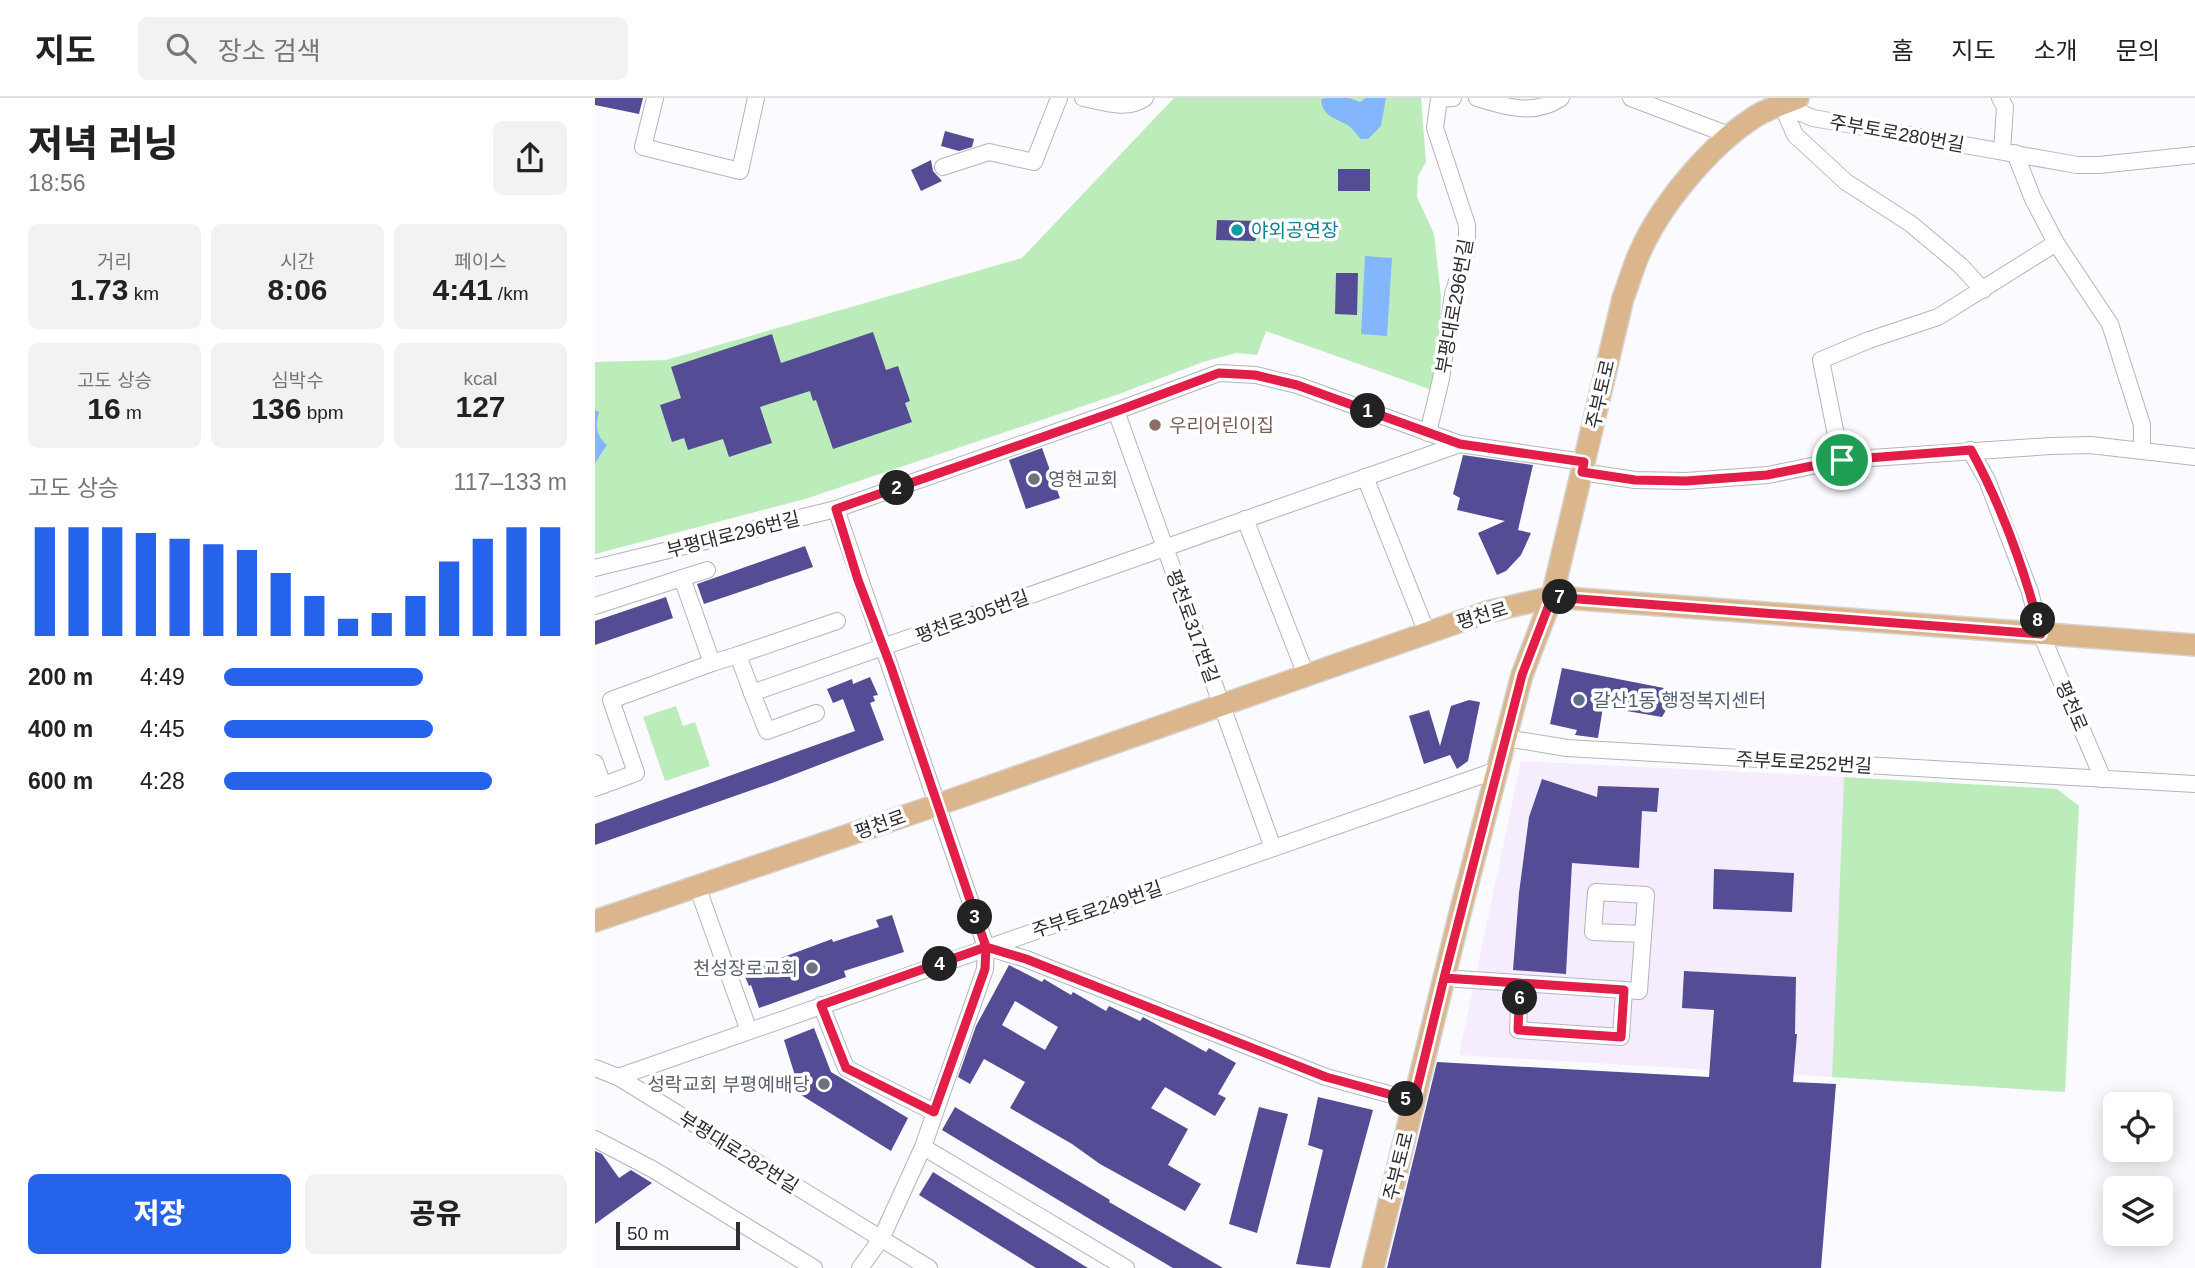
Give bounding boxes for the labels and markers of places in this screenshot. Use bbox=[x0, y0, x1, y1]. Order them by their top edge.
place label: 야외공연장 bbox=[1251, 220, 1338, 241]
marker: 야외공연장 bbox=[1229, 222, 1245, 238]
pin: 1 bbox=[1351, 394, 1385, 428]
place label: 우리어린이집 bbox=[1169, 415, 1274, 436]
marker: 우리어린이집 bbox=[1147, 417, 1163, 433]
pin bbox=[1812, 430, 1872, 490]
place label: 영현교회 bbox=[1048, 469, 1118, 490]
pin: 2 bbox=[879, 470, 915, 506]
marker: 영현교회 bbox=[1026, 471, 1042, 487]
pin: 7 bbox=[1543, 580, 1577, 614]
pin: 8 bbox=[2021, 602, 2055, 638]
place label: 갈산1동 행정복지센터 bbox=[1593, 690, 1766, 711]
marker: 갈산1동 행정복지센터 bbox=[1571, 692, 1587, 708]
pin: 3 bbox=[957, 900, 993, 934]
pin: 4 bbox=[923, 946, 957, 982]
place label: 천성장로교회 bbox=[693, 958, 798, 979]
marker: 천성장로교회 bbox=[804, 960, 820, 976]
pin: 6 bbox=[1503, 981, 1537, 1016]
place label: 성락교회 부평예배당 bbox=[647, 1074, 810, 1095]
marker: 성락교회 부평예배당 bbox=[816, 1076, 832, 1092]
pin: 5 bbox=[1389, 1082, 1423, 1116]

